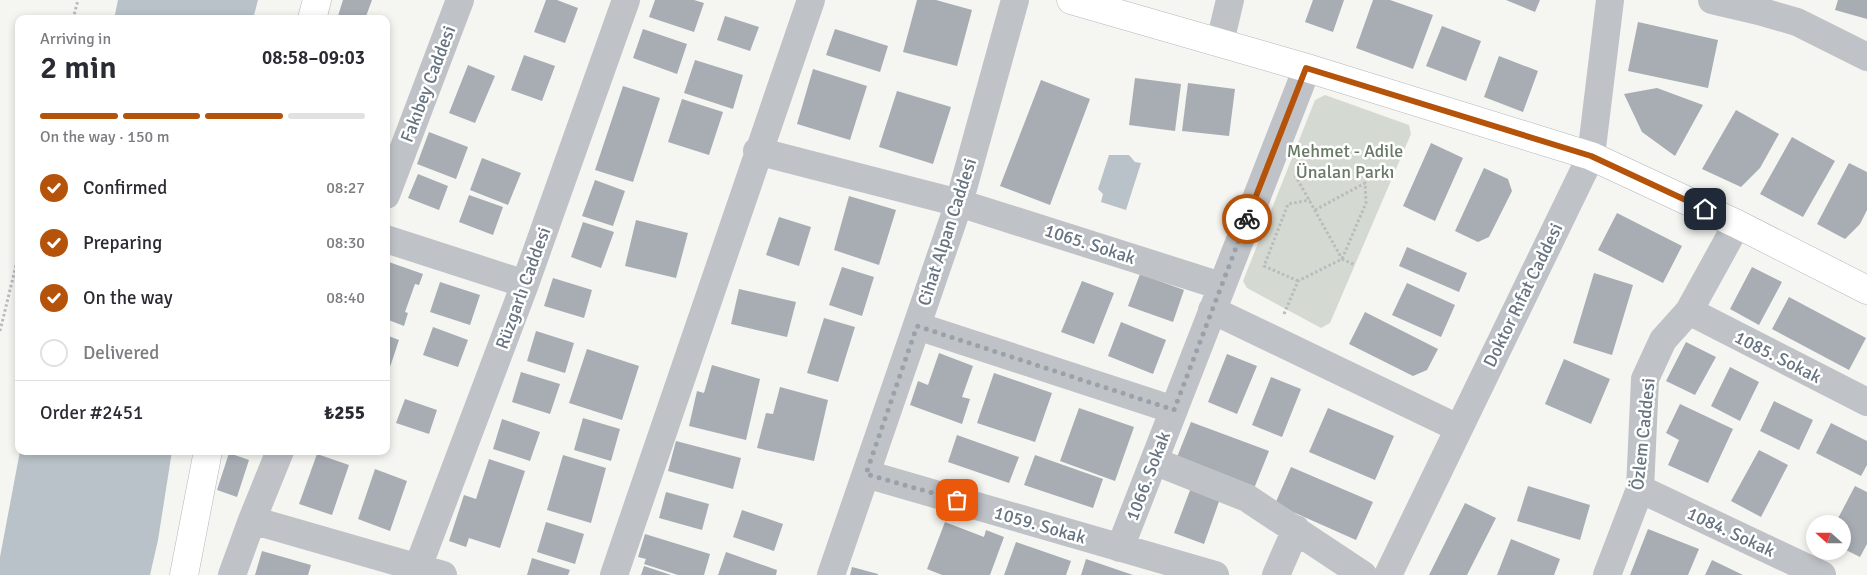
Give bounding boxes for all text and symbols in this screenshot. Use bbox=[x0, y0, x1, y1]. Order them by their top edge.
street label: Fakıbey Caddesi bbox=[396, 23, 460, 145]
text: Arriving in bbox=[40, 29, 111, 49]
text: 08:58–09:03 bbox=[262, 46, 365, 70]
text: 2 min bbox=[40, 48, 117, 87]
text: On the way · 150 m bbox=[40, 127, 170, 147]
park label: Mehmet - Adile Ünalan Parkı bbox=[1287, 140, 1403, 183]
street label: Cihat Alpan Caddesi bbox=[913, 155, 981, 309]
icon: check bbox=[40, 174, 68, 202]
text: Confirmed bbox=[83, 176, 167, 200]
text: 08:27 bbox=[326, 178, 365, 198]
pin bbox=[1684, 188, 1726, 230]
courier bbox=[1222, 194, 1272, 244]
icon: home bbox=[1691, 195, 1719, 223]
icon: bike bbox=[1233, 205, 1261, 233]
street label: 1065. Sokak bbox=[1042, 219, 1138, 269]
street label: Doktor Rıfat Caddesi bbox=[1479, 219, 1567, 371]
street label: Rüzgarlı Caddesi bbox=[491, 224, 555, 352]
icon: check bbox=[40, 229, 68, 257]
text: Preparing bbox=[83, 231, 162, 255]
text: 08:30 bbox=[326, 233, 365, 253]
icon: check bbox=[40, 284, 68, 312]
text: On the way bbox=[83, 286, 173, 310]
text: 08:40 bbox=[326, 288, 365, 308]
street label: 1085. Sokak bbox=[1731, 326, 1825, 388]
text: Delivered bbox=[83, 341, 159, 365]
street label: Özlem Caddesi bbox=[1626, 377, 1660, 491]
text: Order #2451 bbox=[40, 401, 143, 425]
text: ₺255 bbox=[324, 401, 365, 425]
street label: 1066. Sokak bbox=[1121, 428, 1175, 524]
pin bbox=[936, 479, 978, 521]
icon: bag bbox=[943, 486, 971, 514]
street label: 1059. Sokak bbox=[992, 501, 1088, 549]
street label: 1084. Sokak bbox=[1684, 502, 1778, 562]
north arrow bbox=[1806, 515, 1851, 560]
map controls bbox=[1806, 515, 1851, 560]

